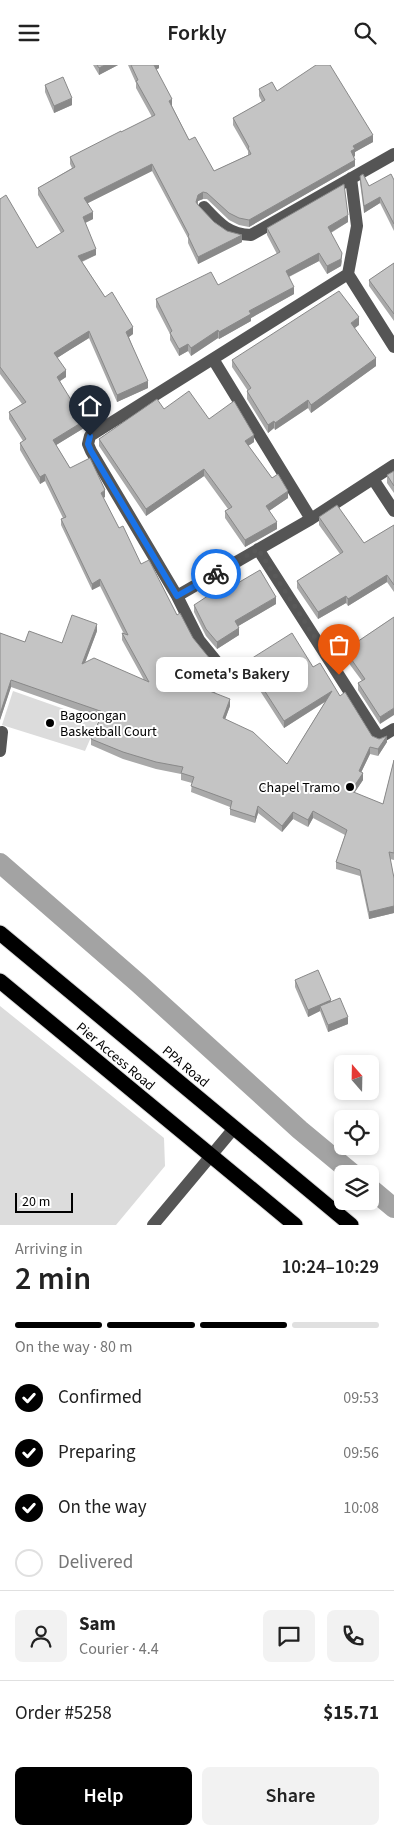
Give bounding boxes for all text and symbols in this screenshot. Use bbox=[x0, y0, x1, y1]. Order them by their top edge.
text: Forkly bbox=[167, 17, 227, 49]
icon: menu bbox=[15, 19, 43, 47]
icon: search bbox=[351, 19, 379, 47]
pin bbox=[69, 385, 111, 436]
icon: home bbox=[76, 392, 104, 420]
courier bbox=[191, 549, 241, 599]
icon: bike bbox=[202, 560, 230, 588]
pin bbox=[318, 624, 360, 675]
icon: bag bbox=[325, 631, 353, 659]
callout: Cometa's Bakery bbox=[156, 657, 309, 693]
text: Cometa's Bakery bbox=[174, 663, 290, 685]
place label: Bagoongan Basketball Court bbox=[60, 706, 157, 742]
marker: Bagoongan Basketball Court bbox=[44, 717, 56, 729]
place label: Chapel Tramo bbox=[259, 778, 340, 798]
marker: Chapel Tramo bbox=[344, 781, 356, 793]
street label: Pier Access Road bbox=[72, 1018, 159, 1096]
street label: PPA Road bbox=[158, 1041, 213, 1092]
north arrow bbox=[334, 1055, 379, 1100]
map controls bbox=[334, 1055, 379, 1210]
button: locate bbox=[334, 1110, 379, 1155]
button: layers bbox=[334, 1165, 379, 1210]
scale bar bbox=[15, 1190, 72, 1213]
text: 20 m bbox=[22, 1192, 50, 1212]
text: Arriving in bbox=[15, 1238, 83, 1260]
text: 10:24–10:29 bbox=[281, 1254, 379, 1281]
text: 2 min bbox=[15, 1256, 91, 1302]
text: On the way · 80 m bbox=[15, 1336, 132, 1358]
icon: check bbox=[15, 1384, 43, 1412]
text: Confirmed bbox=[58, 1384, 142, 1411]
text: 09:53 bbox=[343, 1387, 379, 1409]
icon: check bbox=[15, 1439, 43, 1467]
text: Preparing bbox=[58, 1439, 136, 1466]
text: 09:56 bbox=[343, 1442, 379, 1464]
icon: check bbox=[15, 1494, 43, 1522]
text: On the way bbox=[58, 1494, 147, 1521]
text: 10:08 bbox=[343, 1497, 379, 1519]
text: Delivered bbox=[58, 1549, 133, 1576]
button: person bbox=[15, 1610, 67, 1662]
button: chat bbox=[263, 1610, 315, 1662]
button: phone bbox=[327, 1610, 379, 1662]
text: Sam bbox=[79, 1611, 116, 1638]
text: Courier · 4.4 bbox=[79, 1638, 159, 1660]
text: Order #5258 bbox=[15, 1700, 112, 1727]
text: $15.71 bbox=[323, 1700, 379, 1727]
button: Help bbox=[15, 1767, 192, 1825]
button: Share bbox=[202, 1767, 379, 1825]

